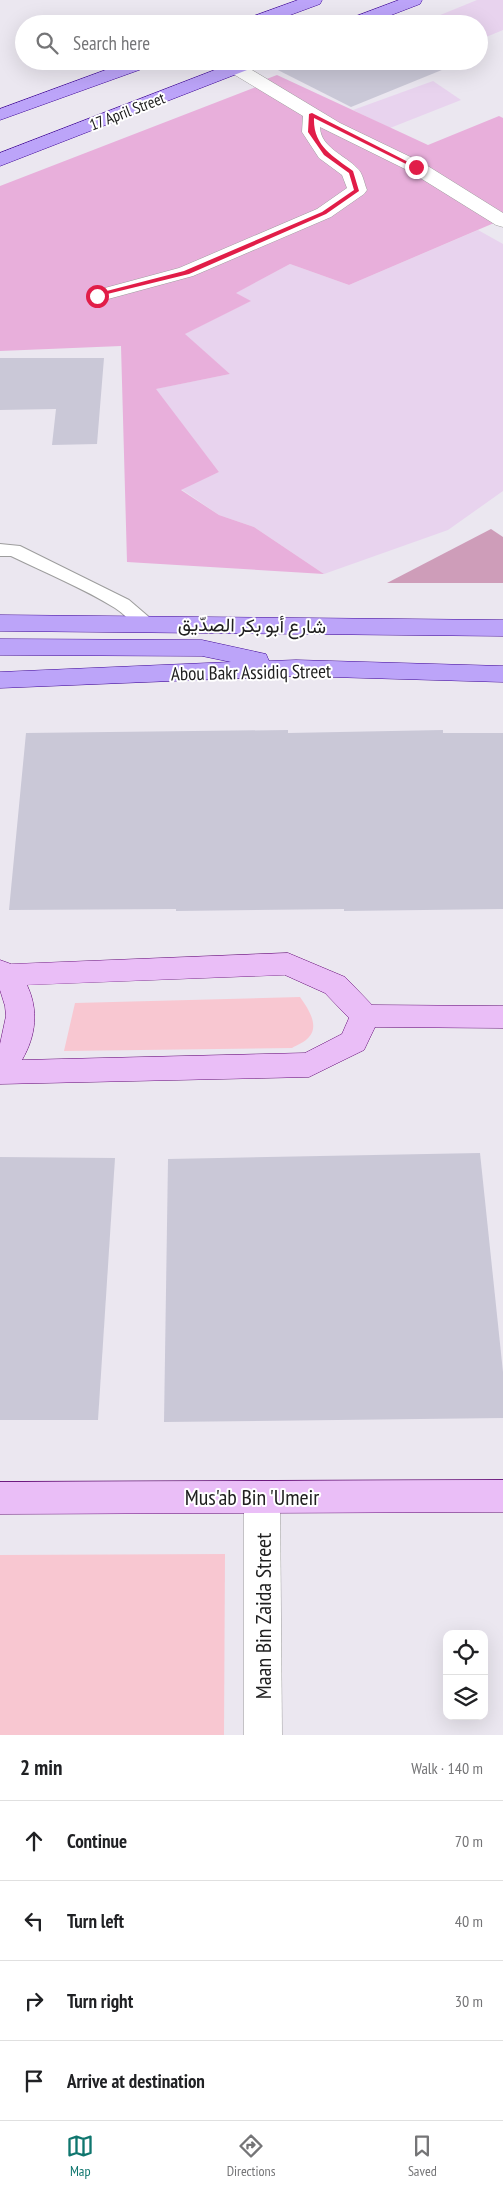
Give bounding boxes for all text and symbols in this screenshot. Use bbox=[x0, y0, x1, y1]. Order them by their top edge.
search box bbox=[15, 15, 488, 70]
icon: search bbox=[33, 29, 61, 57]
text: Search here bbox=[73, 31, 150, 55]
street label: 17 April Street bbox=[86, 87, 168, 135]
route end bbox=[405, 156, 428, 179]
route start bbox=[86, 285, 109, 308]
street label: شارع أبو بكر الصدّيق bbox=[178, 612, 326, 639]
street label: Abou Bakr Assidiq Street bbox=[171, 659, 332, 685]
street label: Mus'ab Bin 'Umeir bbox=[185, 1483, 319, 1511]
street label: Maan Bin Zaida Street bbox=[249, 1533, 277, 1699]
map controls bbox=[443, 1630, 488, 1720]
button: locate bbox=[443, 1630, 488, 1675]
button: layers bbox=[443, 1675, 488, 1720]
text: 2 min bbox=[20, 1754, 62, 1781]
text: Walk · 140 m bbox=[411, 1758, 483, 1778]
icon: ahead bbox=[20, 1827, 48, 1855]
text: Continue bbox=[67, 1829, 127, 1853]
text: 70 m bbox=[455, 1831, 483, 1851]
icon: left bbox=[20, 1907, 48, 1935]
text: Turn left bbox=[67, 1909, 124, 1933]
text: 40 m bbox=[455, 1911, 483, 1931]
icon: right bbox=[20, 1987, 48, 2015]
text: Turn right bbox=[67, 1989, 133, 2013]
text: 30 m bbox=[455, 1991, 483, 2011]
icon: arrive bbox=[20, 2067, 48, 2095]
text: Arrive at destination bbox=[67, 2069, 205, 2093]
tab: Map bbox=[66, 2132, 94, 2180]
tab: Directions bbox=[227, 2132, 275, 2180]
tab: Saved bbox=[408, 2132, 437, 2180]

